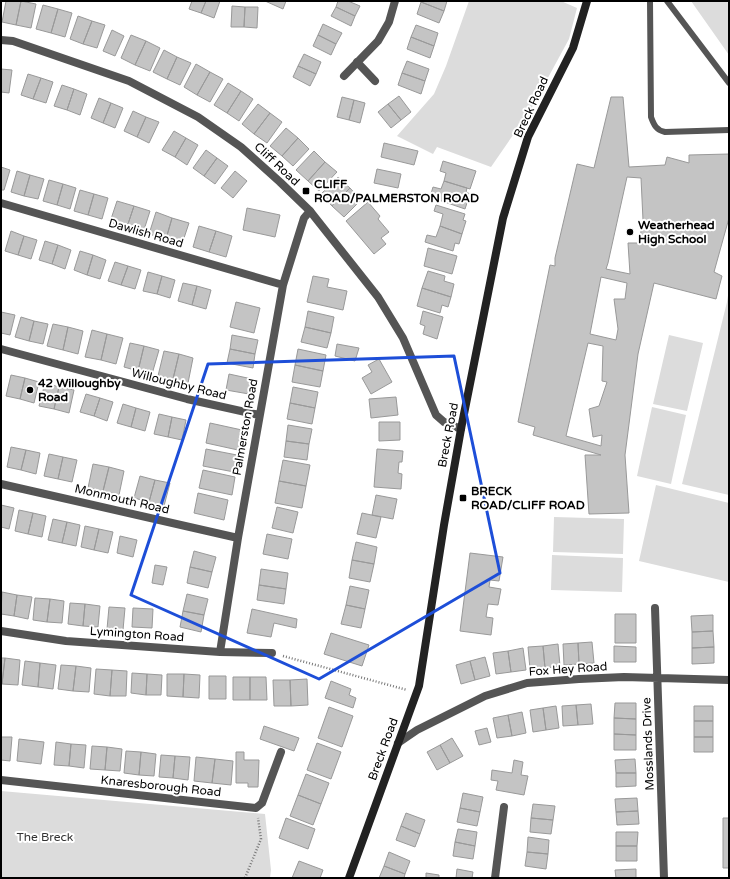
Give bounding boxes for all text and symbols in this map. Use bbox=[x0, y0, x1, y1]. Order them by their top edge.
street label: Breck Road bbox=[511, 74, 551, 140]
street label: Cliff Road bbox=[251, 139, 303, 189]
place label: CLIFF ROAD/PALMERSTON ROAD bbox=[314, 177, 479, 205]
marker: CLIFF ROAD/PALMERSTON ROAD bbox=[301, 186, 311, 196]
street label: Dawlish Road bbox=[107, 216, 185, 250]
place label: Weatherhead High School bbox=[638, 218, 715, 247]
marker: Weatherhead High School bbox=[625, 227, 635, 237]
street label: Willoughby Road bbox=[130, 365, 228, 403]
place label: 42 Willoughby Road bbox=[38, 376, 121, 404]
street label: Palmerston Road bbox=[230, 378, 260, 476]
marker: 42 Willoughby Road bbox=[25, 385, 35, 395]
street label: Breck Road bbox=[435, 401, 461, 469]
street label: Monmouth Road bbox=[73, 481, 171, 517]
place label: BRECK ROAD/CLIFF ROAD bbox=[471, 484, 585, 512]
marker: BRECK ROAD/CLIFF ROAD bbox=[458, 493, 468, 503]
street label: Lymington Road bbox=[89, 624, 185, 644]
street label: Fox Hey Road bbox=[528, 659, 608, 679]
street label: Mosslands Drive bbox=[639, 697, 657, 791]
street label: Breck Road bbox=[365, 716, 401, 782]
street label: Knaresborough Road bbox=[100, 773, 222, 799]
park label: The Breck bbox=[17, 830, 74, 844]

